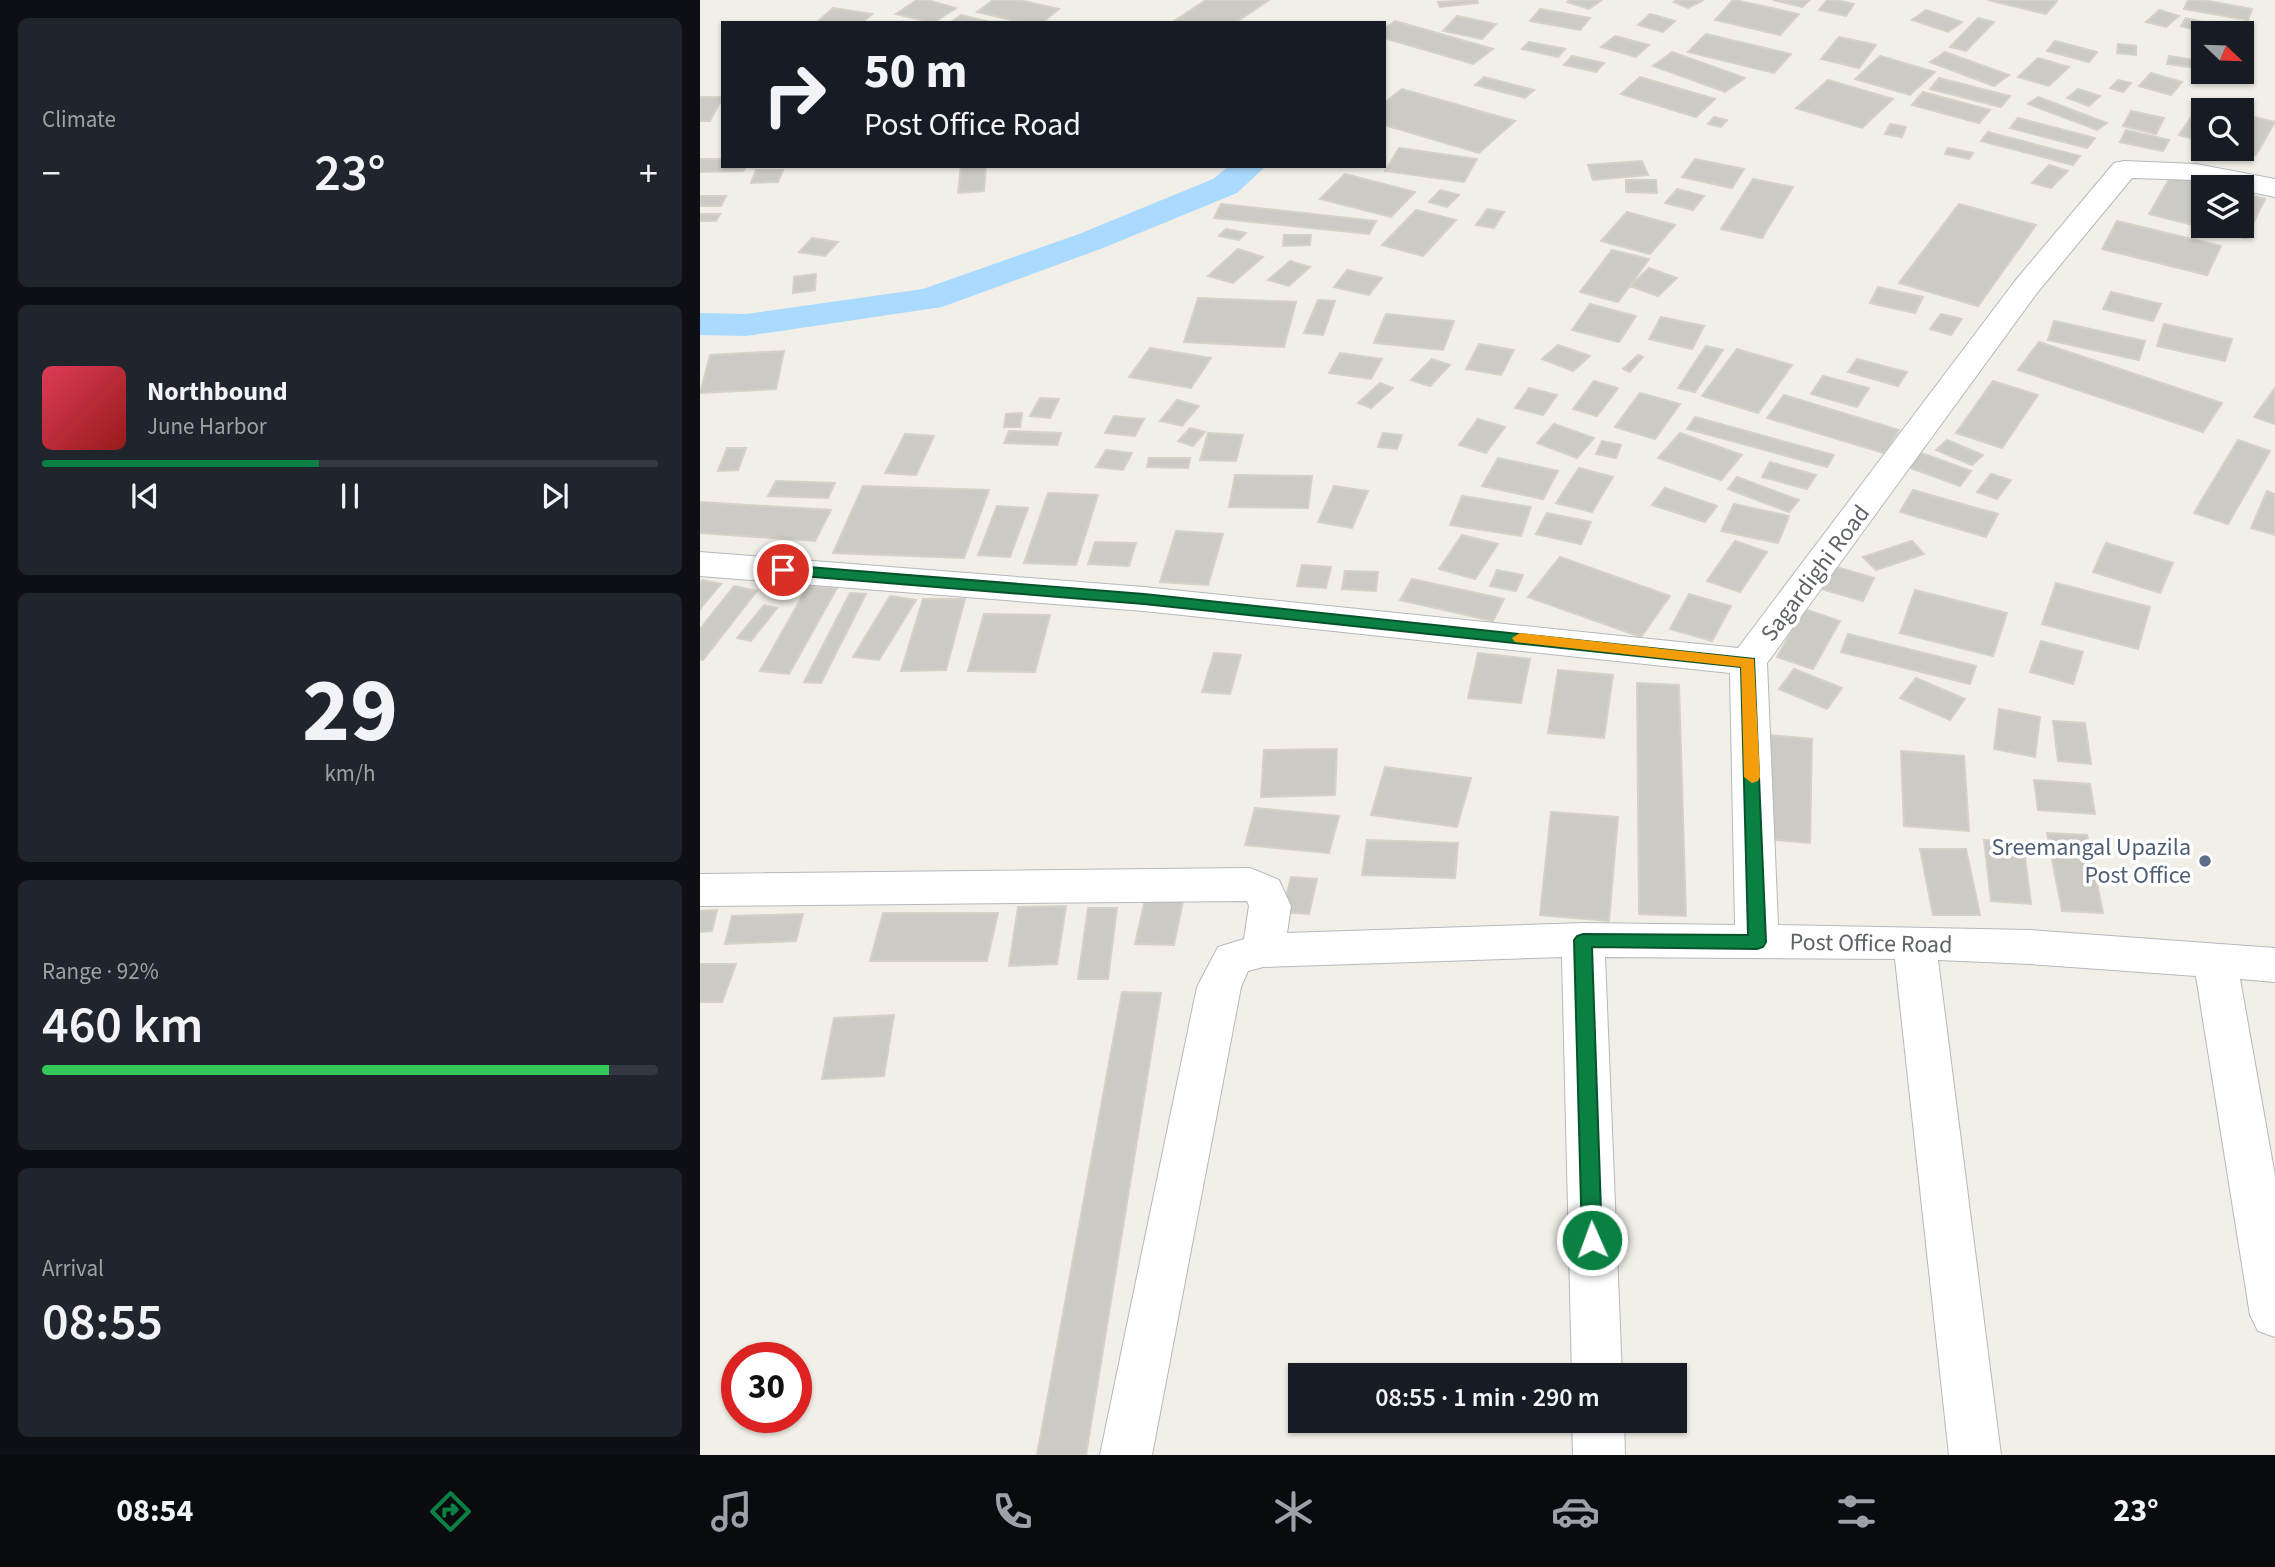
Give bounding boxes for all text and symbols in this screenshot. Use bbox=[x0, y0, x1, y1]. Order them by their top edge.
north arrow bbox=[2191, 21, 2254, 84]
map controls bbox=[2191, 21, 2254, 238]
text: 50 m bbox=[864, 37, 968, 107]
icon: right bbox=[749, 49, 840, 140]
button: search bbox=[2191, 98, 2254, 161]
text: Post Office Road bbox=[864, 102, 1081, 148]
text: Climate bbox=[42, 103, 116, 136]
text: 23° bbox=[314, 137, 386, 211]
text: − bbox=[42, 147, 61, 201]
text: + bbox=[639, 147, 658, 201]
button: layers bbox=[2191, 175, 2254, 238]
text: Northbound bbox=[147, 373, 288, 410]
text: June Harbor bbox=[147, 410, 267, 443]
icon: previous bbox=[126, 477, 164, 515]
icon: pause bbox=[331, 477, 369, 515]
icon: next bbox=[536, 477, 574, 515]
street label: Sagardighi Road bbox=[1752, 498, 1879, 649]
pin bbox=[753, 540, 813, 600]
icon: arrive bbox=[764, 551, 802, 589]
text: 29 bbox=[302, 647, 398, 776]
text: km/h bbox=[324, 757, 376, 790]
place label: Sreemangal Upazila Post Office bbox=[1992, 830, 2191, 893]
marker: Sreemangal Upazila Post Office bbox=[2197, 853, 2213, 869]
street label: Post Office Road bbox=[1789, 925, 1953, 962]
text: Range · 92% bbox=[42, 955, 159, 988]
text: 460 km bbox=[42, 989, 203, 1063]
position arrow bbox=[1555, 1203, 1629, 1277]
text: Arrival bbox=[42, 1252, 104, 1285]
text: 08:55 bbox=[42, 1286, 163, 1360]
speed limit sign: 30 bbox=[721, 1342, 812, 1433]
text: 08:55 · 1 min · 290 m bbox=[1375, 1379, 1600, 1416]
icon: directions bbox=[426, 1487, 475, 1536]
icon: music bbox=[707, 1487, 756, 1536]
icon: phone bbox=[988, 1487, 1037, 1536]
icon: climate bbox=[1269, 1487, 1318, 1536]
icon: car bbox=[1551, 1487, 1600, 1536]
icon: filters bbox=[1832, 1487, 1881, 1536]
text: 08:54 bbox=[116, 1488, 193, 1534]
text: 23° bbox=[2113, 1488, 2159, 1534]

